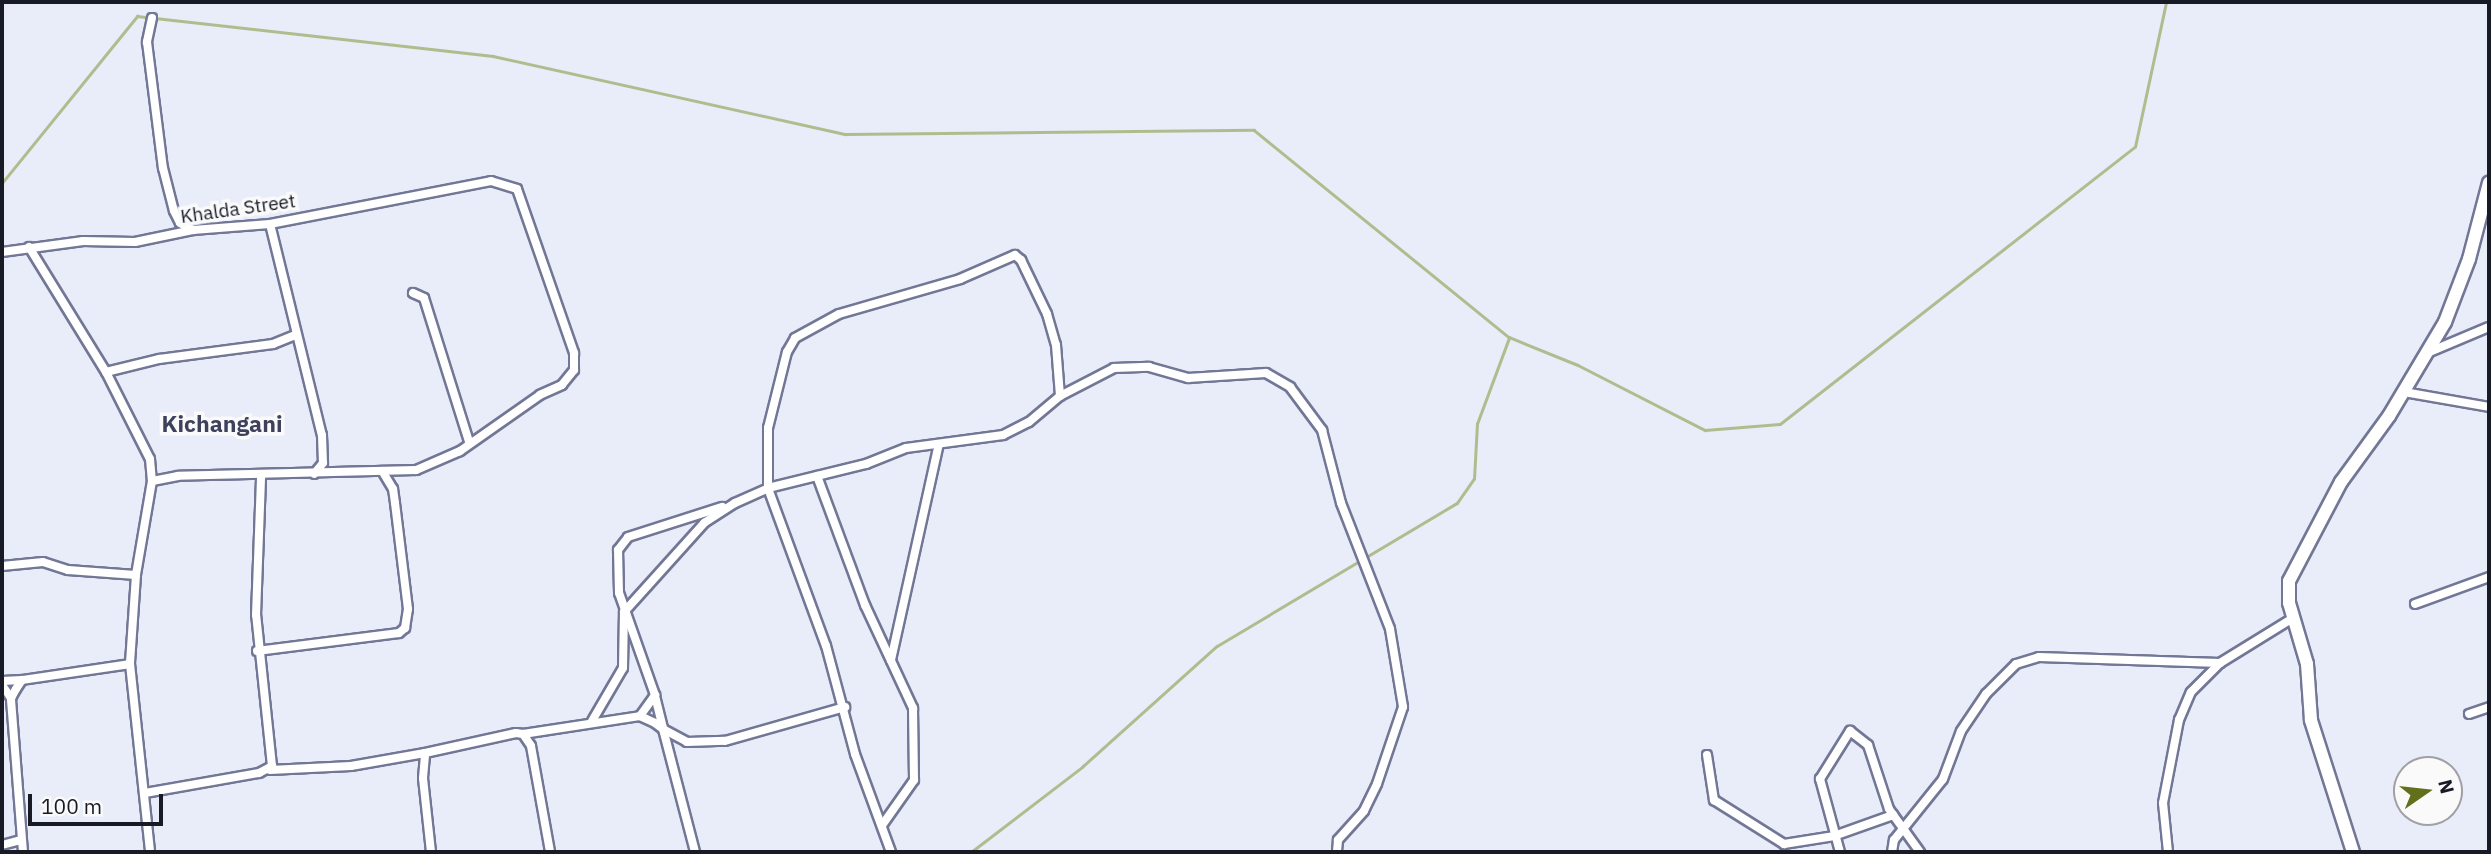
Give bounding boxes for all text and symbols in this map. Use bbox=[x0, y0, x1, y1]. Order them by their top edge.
street label: Khalda Street bbox=[179, 190, 297, 228]
district label: Kichangani bbox=[161, 409, 283, 437]
north arrow bbox=[2393, 756, 2463, 826]
text: N bbox=[2433, 777, 2460, 796]
scale bar bbox=[32, 780, 166, 824]
text: 100 m bbox=[41, 792, 102, 820]

